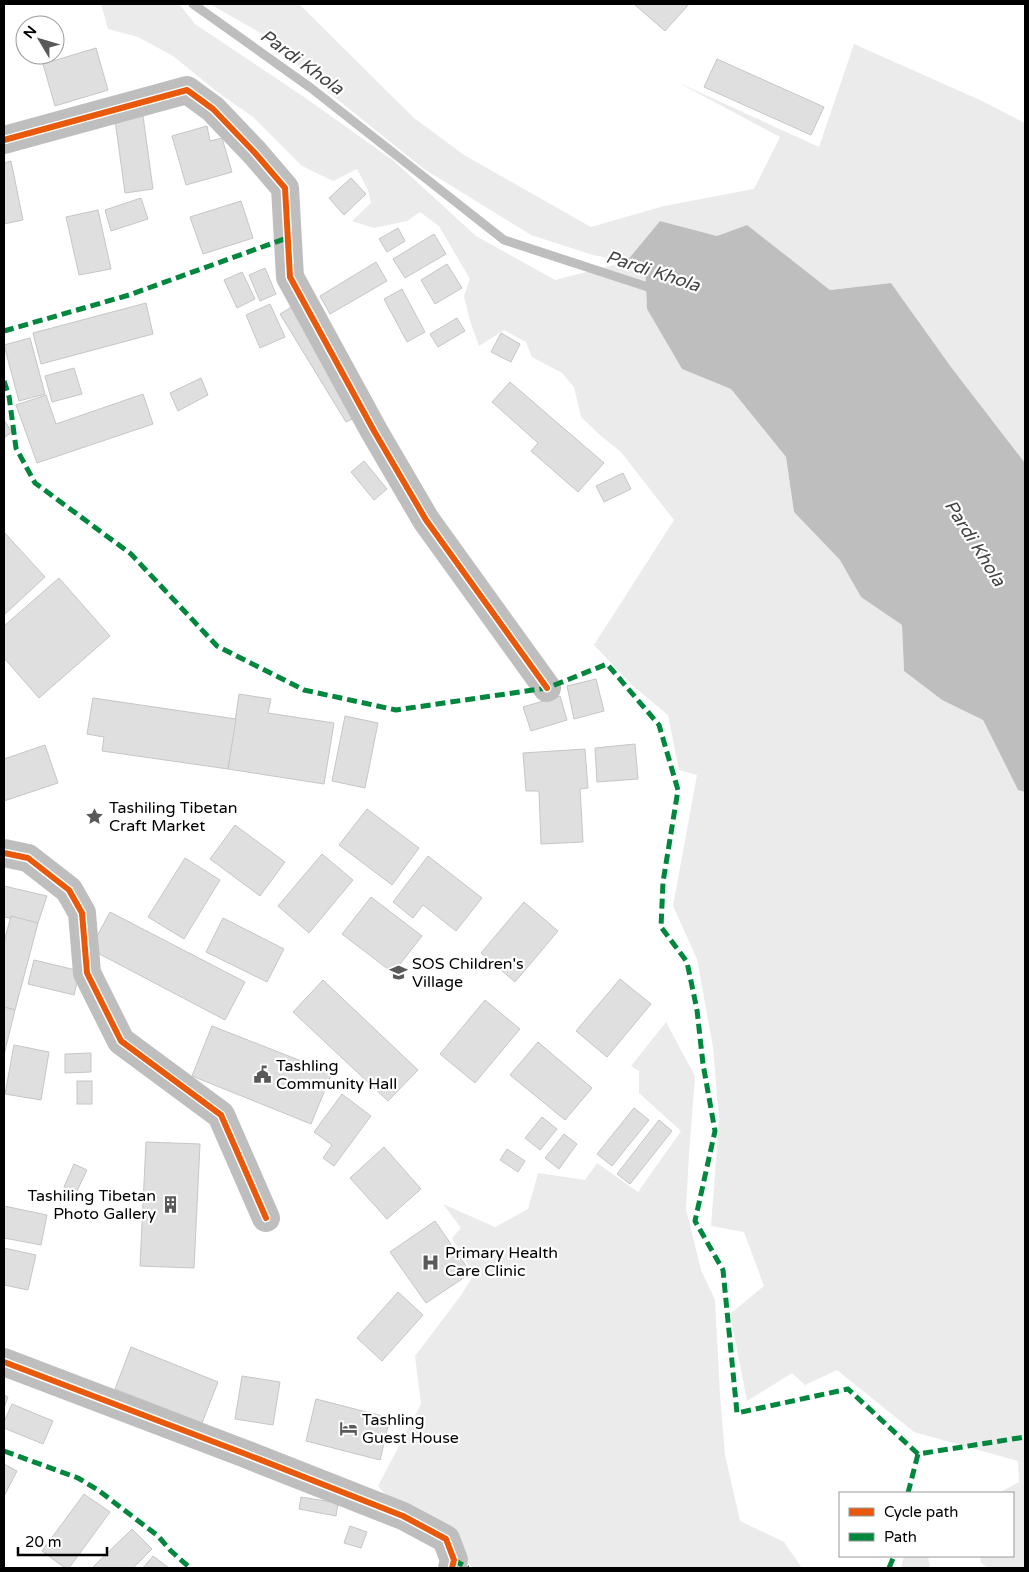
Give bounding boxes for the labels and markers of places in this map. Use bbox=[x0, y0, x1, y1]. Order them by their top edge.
place label: Tashiling Tibetan Craft Market bbox=[109, 798, 237, 836]
place icon: Tashiling Tibetan Craft Market bbox=[85, 807, 105, 827]
place label: SOS Children's Village bbox=[412, 954, 524, 992]
school or university icon: SOS Children's Village bbox=[388, 963, 408, 983]
place label: Tashling Community Hall bbox=[276, 1056, 397, 1094]
public building icon: Tashling Community Hall bbox=[252, 1065, 272, 1085]
place label: Tashiling Tibetan Photo Gallery bbox=[28, 1186, 156, 1224]
building icon: Tashiling Tibetan Photo Gallery bbox=[160, 1195, 180, 1215]
place label: Primary Health Care Clinic bbox=[445, 1243, 558, 1281]
hospital icon: Primary Health Care Clinic bbox=[421, 1252, 441, 1272]
place label: Tashling Guest House bbox=[362, 1410, 459, 1448]
hotel icon: Tashling Guest House bbox=[338, 1419, 358, 1439]

